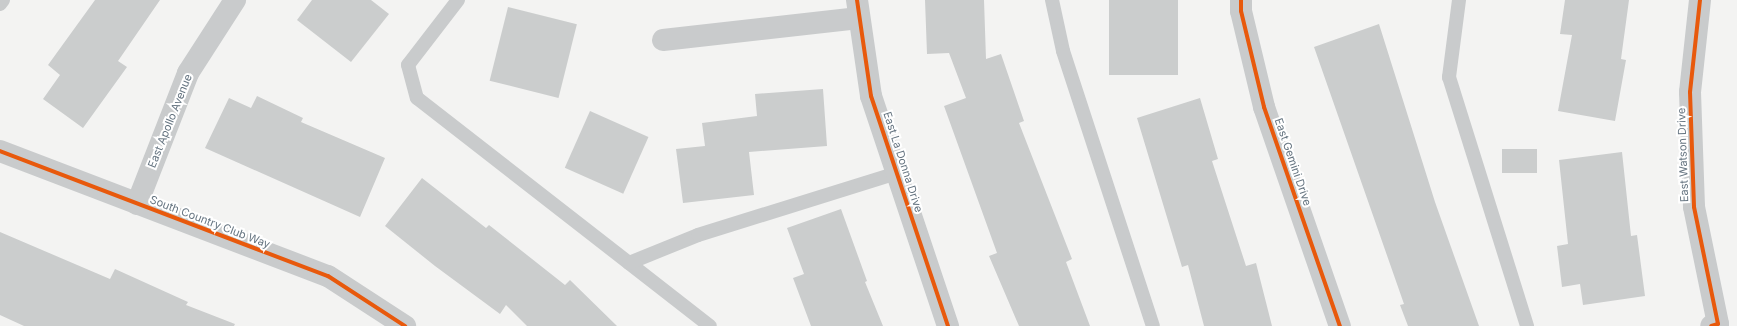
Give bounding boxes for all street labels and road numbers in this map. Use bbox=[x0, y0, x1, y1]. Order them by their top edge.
street label: East Apollo Avenue bbox=[145, 72, 195, 170]
street label: East Watson Drive bbox=[1675, 108, 1691, 202]
street label: East La Donna Drive bbox=[881, 110, 925, 214]
street label: East Gemini Drive bbox=[1272, 116, 1314, 208]
street label: South Country Club Way bbox=[148, 193, 272, 251]

